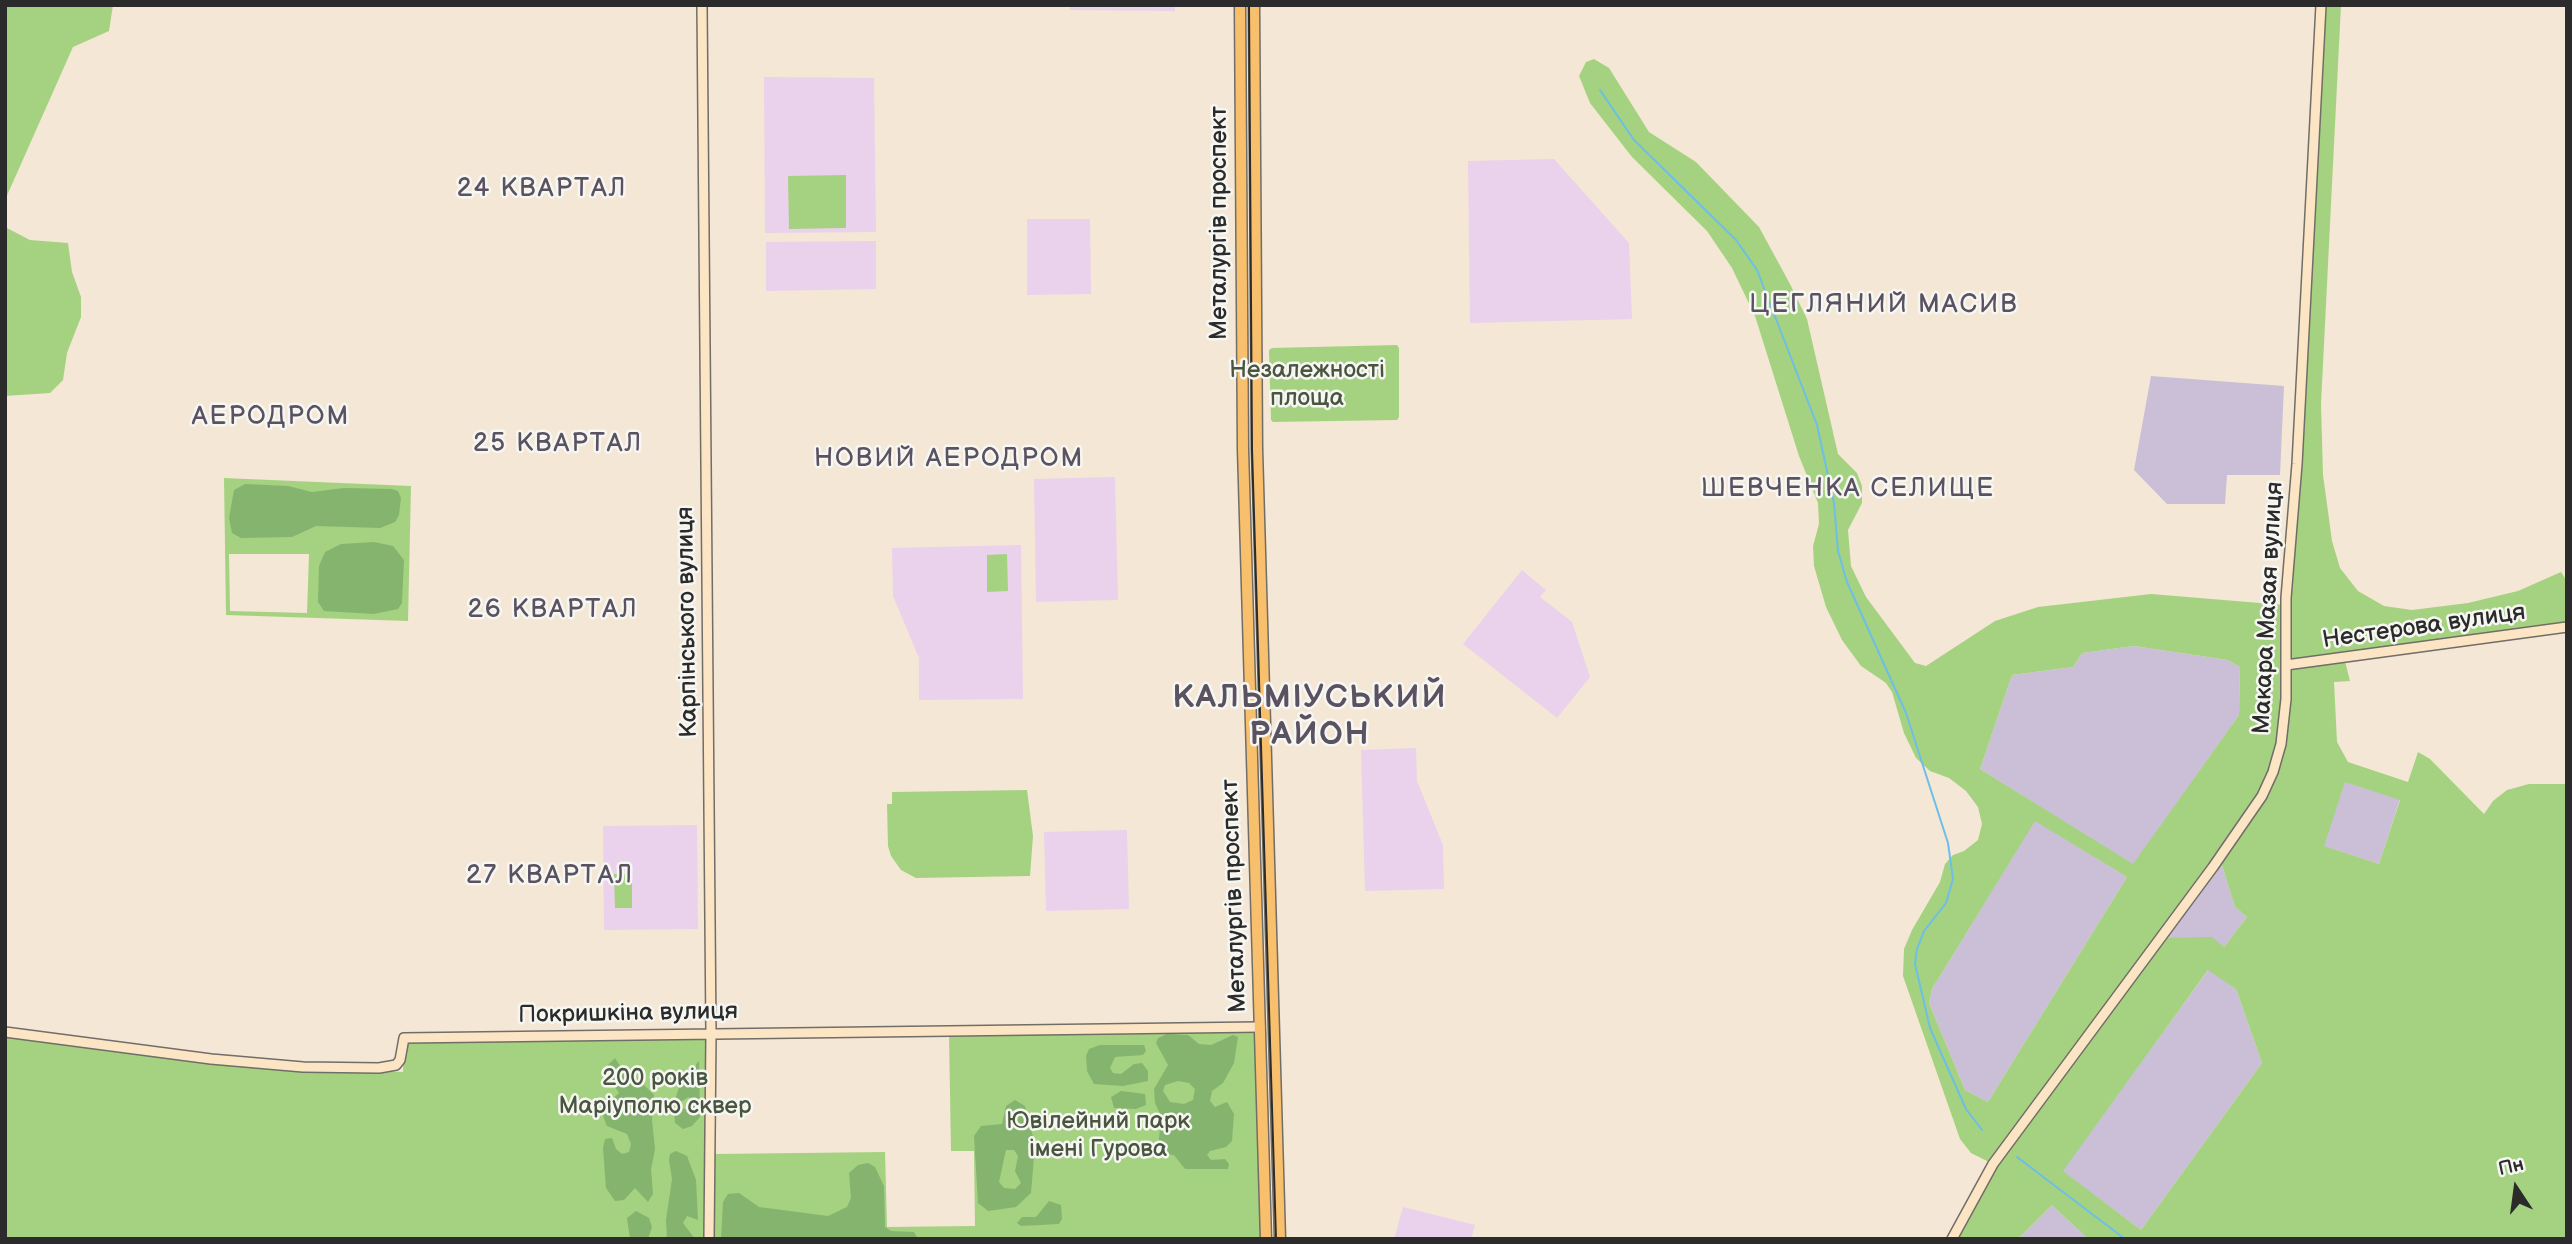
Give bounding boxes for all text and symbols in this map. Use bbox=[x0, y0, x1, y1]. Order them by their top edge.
street label: Металургів проспект bbox=[1206, 106, 1234, 340]
district label: 24 КВАРТАЛ bbox=[458, 173, 626, 205]
district label: ЦЕГЛЯНИЙ МАСИВ bbox=[1751, 289, 2017, 321]
park label: Незалежності площа bbox=[1229, 357, 1385, 413]
district label: АЕРОДРОМ bbox=[193, 401, 349, 433]
district label: 25 КВАРТАЛ bbox=[474, 428, 642, 460]
district label: НОВИЙ АЕРОДРОМ bbox=[816, 443, 1082, 475]
district label: ШЕВЧЕНКА СЕЛИЩЕ bbox=[1703, 473, 1993, 505]
street label: Макара Мазая вулиця bbox=[2248, 481, 2290, 735]
street label: Карпінського вулиця bbox=[672, 506, 704, 738]
district label: 26 КВАРТАЛ bbox=[469, 594, 637, 626]
street label: Нестерова вулиця bbox=[2321, 598, 2527, 656]
district label: КАЛЬМІУСЬКИЙ РАЙОН bbox=[1174, 680, 1446, 755]
street label: Металургів проспект bbox=[1217, 779, 1253, 1013]
district label: 27 КВАРТАЛ bbox=[467, 860, 633, 892]
street label: Покришкіна вулиця bbox=[518, 998, 738, 1030]
park label: 200 років Маріуполю сквер bbox=[559, 1065, 751, 1121]
park label: Ювілейний парк імені Гурова bbox=[1006, 1108, 1190, 1164]
north arrow bbox=[2481, 1153, 2551, 1223]
text: Пн bbox=[2496, 1153, 2526, 1181]

